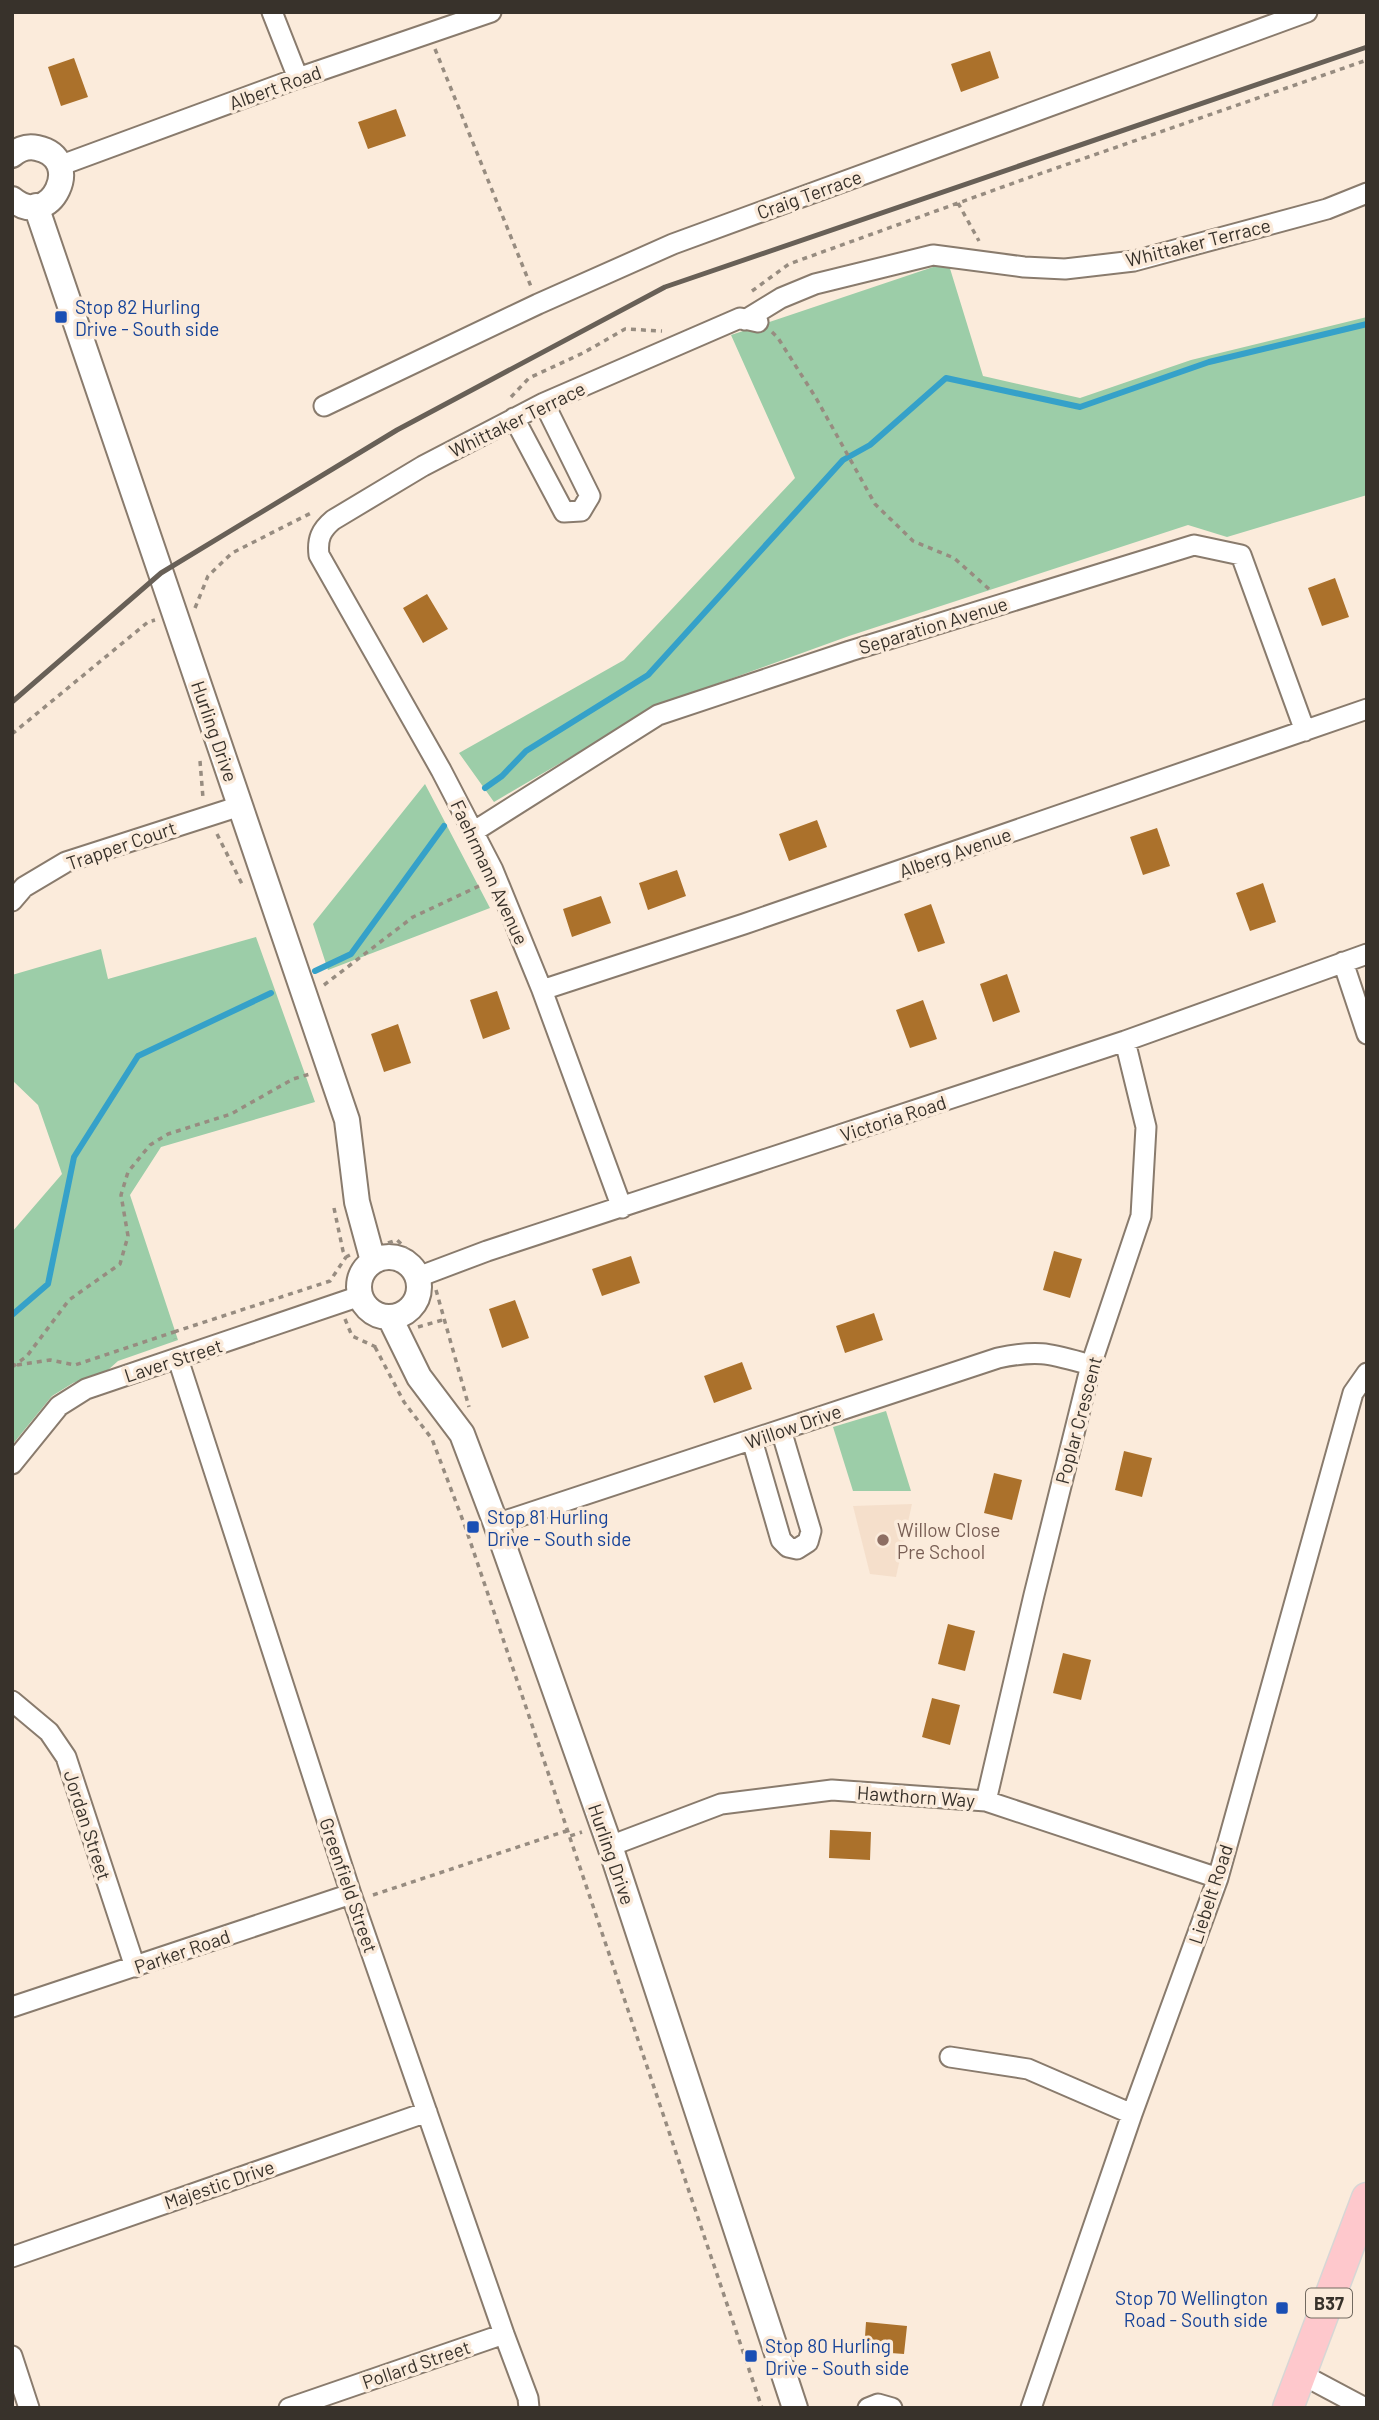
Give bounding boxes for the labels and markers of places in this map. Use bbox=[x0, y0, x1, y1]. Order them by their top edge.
place label: Stop 82 Hurling Drive - South side bbox=[75, 295, 220, 340]
marker: Stop 82 Hurling Drive - South side bbox=[53, 309, 69, 325]
place label: Stop 81 Hurling Drive - South side bbox=[487, 1505, 632, 1550]
place label: Willow Close Pre School bbox=[897, 1518, 1000, 1563]
marker: Stop 81 Hurling Drive - South side bbox=[465, 1519, 481, 1535]
marker: Willow Close Pre School bbox=[875, 1532, 891, 1548]
place label: Stop 70 Wellington Road - South side bbox=[1115, 2286, 1268, 2331]
marker: Stop 70 Wellington Road - South side bbox=[1274, 2300, 1290, 2316]
place label: Stop 80 Hurling Drive - South side bbox=[765, 2334, 910, 2379]
marker: Stop 80 Hurling Drive - South side bbox=[743, 2348, 759, 2364]

